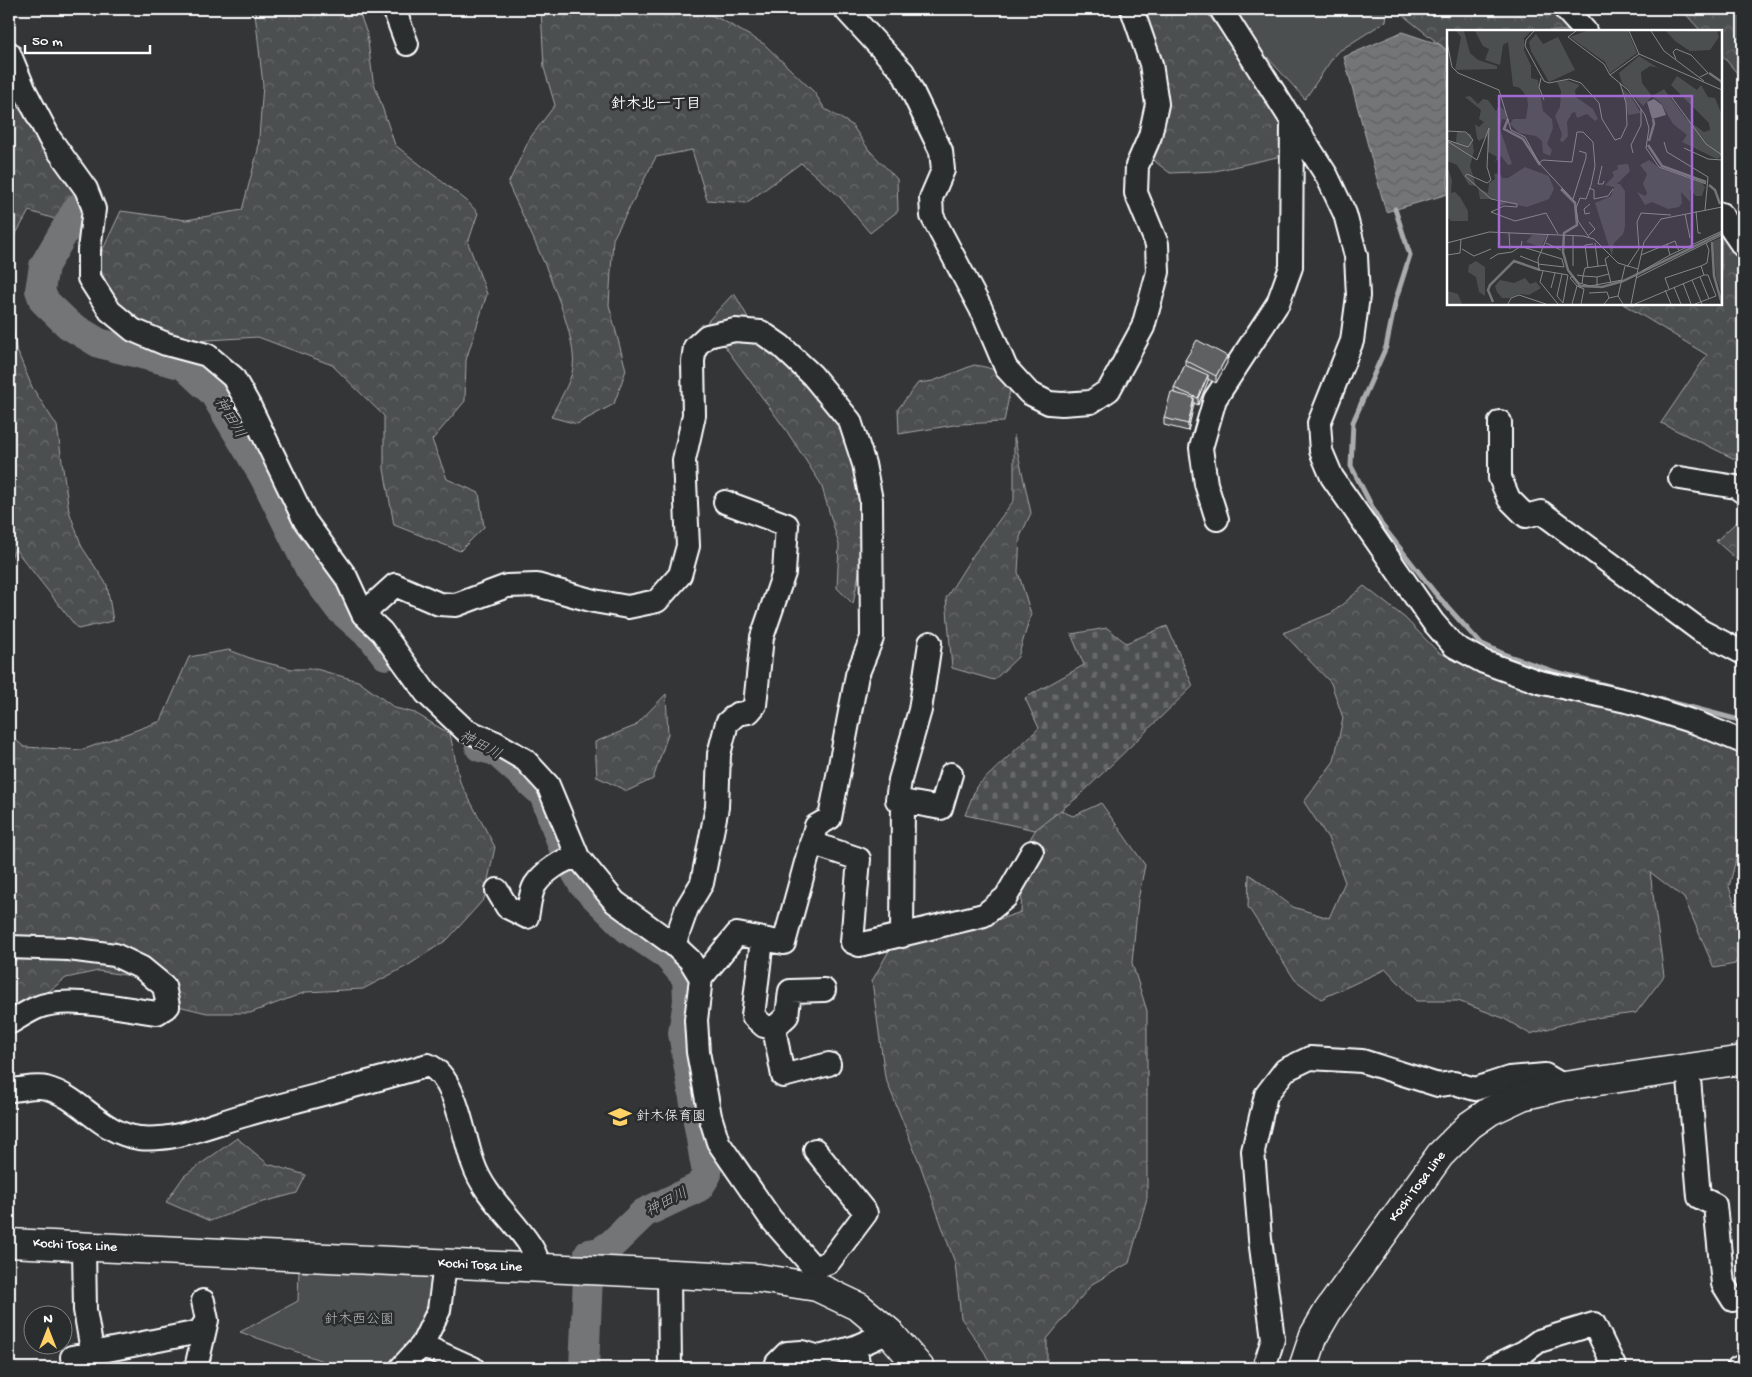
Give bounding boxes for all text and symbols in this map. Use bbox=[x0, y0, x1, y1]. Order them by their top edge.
scale bar bbox=[25, 22, 150, 54]
inset map bbox=[1447, 30, 1722, 305]
text: 50 m bbox=[32, 33, 63, 51]
district label: 針木北一丁目 bbox=[611, 95, 701, 114]
water label: 神田川 bbox=[210, 394, 249, 442]
water label: 神田川 bbox=[456, 727, 505, 765]
school or university icon: 針木保育園 bbox=[607, 1104, 633, 1130]
place label: 針木保育園 bbox=[636, 1109, 706, 1126]
street label: Kochi Tosa Line bbox=[1386, 1148, 1451, 1226]
water label: 神田川 bbox=[642, 1184, 691, 1221]
street label: Kochi Tosa Line bbox=[32, 1235, 118, 1257]
street label: Kochi Tosa Line bbox=[437, 1255, 523, 1277]
north arrow bbox=[22, 1304, 72, 1354]
text: N bbox=[43, 1311, 53, 1328]
park label: 針木西公園 bbox=[324, 1312, 394, 1329]

